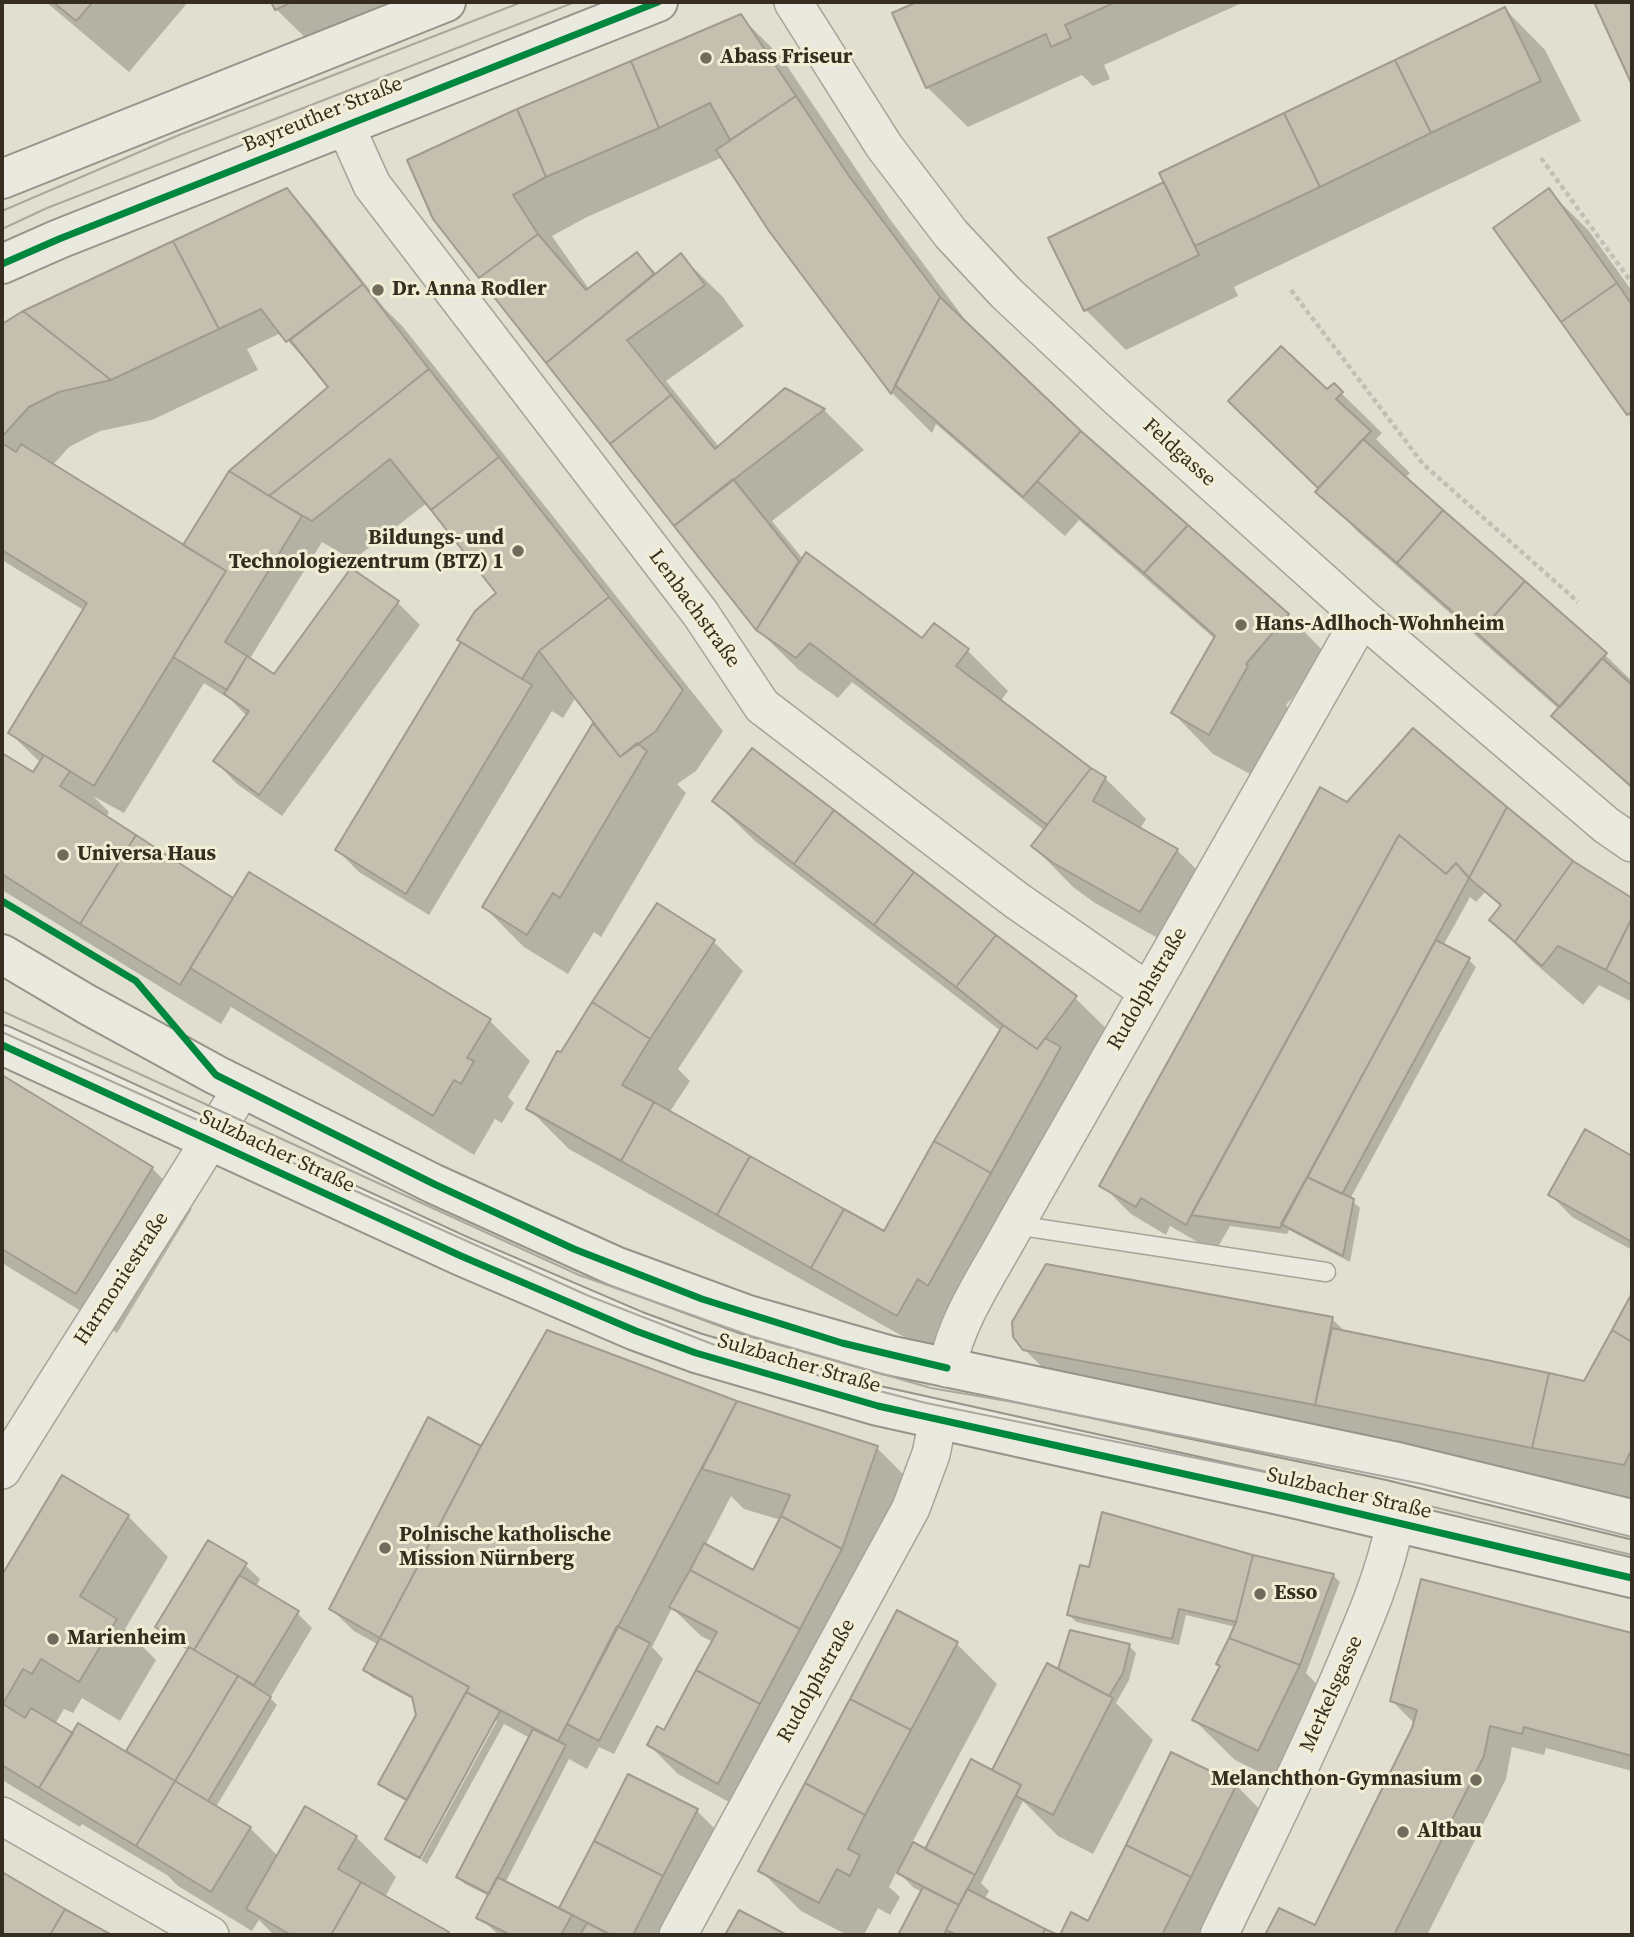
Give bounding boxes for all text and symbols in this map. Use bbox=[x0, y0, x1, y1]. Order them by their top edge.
place label: Abass Friseur bbox=[720, 45, 852, 71]
marker: Abass Friseur bbox=[698, 50, 714, 66]
street label: Bayreuther Straße bbox=[240, 72, 406, 158]
place label: Dr. Anna Rodler bbox=[392, 277, 547, 303]
marker: Dr. Anna Rodler bbox=[370, 282, 386, 298]
street label: Feldgasse bbox=[1137, 414, 1221, 492]
place label: Bildungs- und Technologiezentrum (BTZ) 1 bbox=[229, 526, 504, 576]
marker: Bildungs- und Technologiezentrum (BTZ) 1 bbox=[510, 543, 526, 559]
street label: Lenbachstraße bbox=[643, 545, 745, 673]
place label: Hans-Adlhoch-Wohnheim bbox=[1255, 612, 1504, 638]
marker: Hans-Adlhoch-Wohnheim bbox=[1233, 617, 1249, 633]
place label: Universa Haus bbox=[77, 842, 216, 868]
marker: Universa Haus bbox=[55, 847, 71, 863]
street label: Rudolphstraße bbox=[1103, 923, 1193, 1055]
street label: Sulzbacher Straße bbox=[195, 1105, 359, 1199]
street label: Harmoniestraße bbox=[69, 1207, 175, 1351]
street label: Sulzbacher Straße bbox=[715, 1329, 883, 1399]
street label: Sulzbacher Straße bbox=[1264, 1463, 1434, 1525]
place label: Polnische katholische Mission Nürnberg bbox=[399, 1523, 611, 1573]
marker: Polnische katholische Mission Nürnberg bbox=[377, 1540, 393, 1556]
place label: Esso bbox=[1274, 1581, 1317, 1607]
marker: Esso bbox=[1252, 1586, 1268, 1602]
street label: Rudolphstraße bbox=[773, 1615, 861, 1747]
place label: Marienheim bbox=[67, 1626, 186, 1652]
marker: Marienheim bbox=[45, 1631, 61, 1647]
street label: Merkelsgasse bbox=[1295, 1632, 1369, 1756]
place label: Melanchthon-Gymnasium bbox=[1211, 1767, 1462, 1793]
marker: Melanchthon-Gymnasium bbox=[1468, 1772, 1484, 1788]
place label: Altbau bbox=[1417, 1819, 1482, 1845]
marker: Altbau bbox=[1395, 1824, 1411, 1840]

